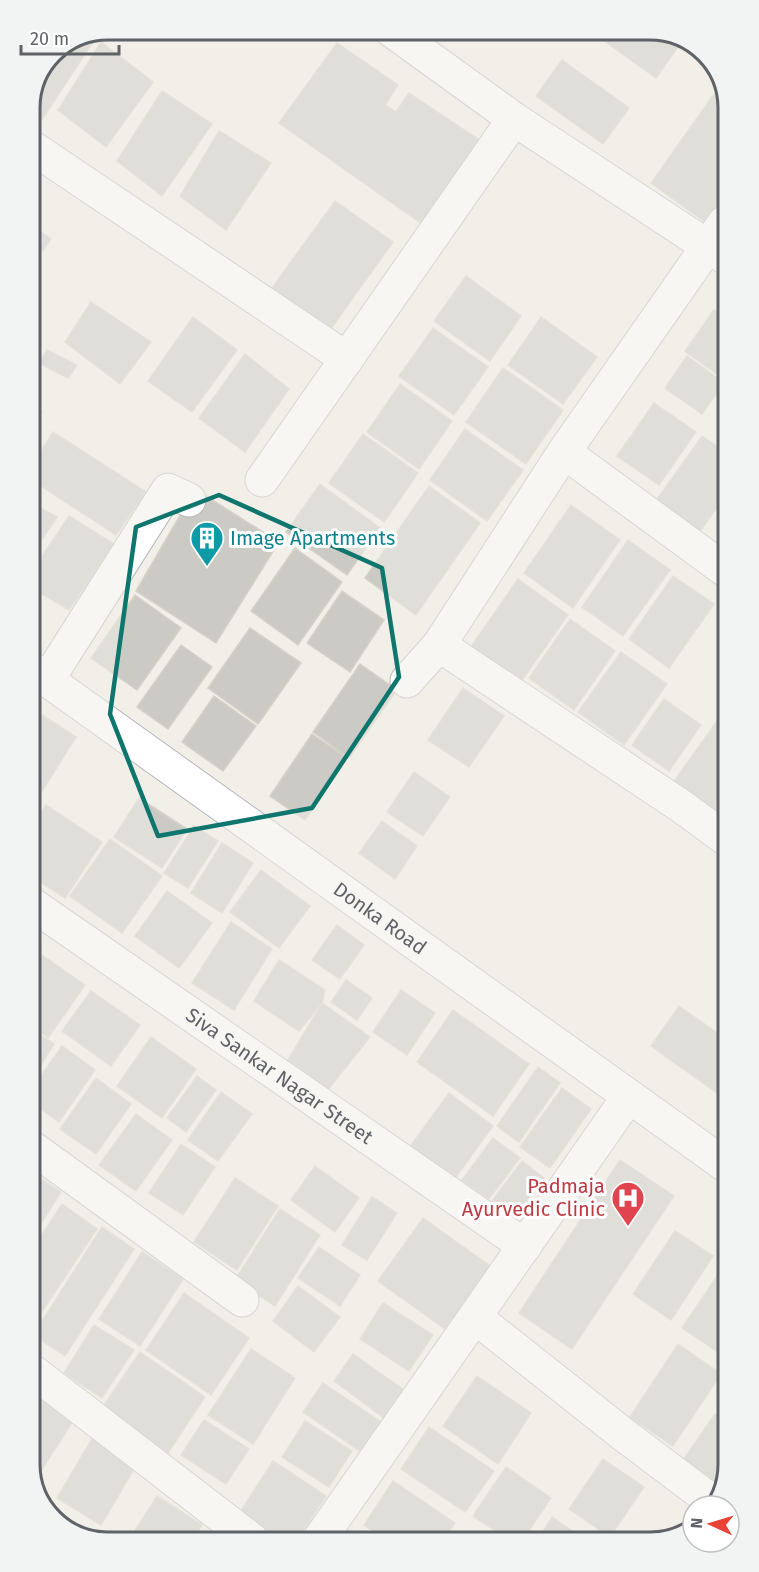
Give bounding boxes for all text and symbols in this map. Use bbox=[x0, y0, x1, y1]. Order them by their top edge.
scale bar bbox=[21, 18, 118, 56]
text: 20 m bbox=[30, 28, 69, 50]
building icon: Image Apartments bbox=[189, 520, 225, 567]
place label: Image Apartments bbox=[230, 526, 395, 550]
street label: Donka Road bbox=[329, 877, 431, 959]
street label: Siva Sankar Nagar Street bbox=[181, 1003, 378, 1150]
place label: Padmaja Ayurvedic Clinic bbox=[462, 1174, 605, 1221]
hospital icon: Padmaja Ayurvedic Clinic bbox=[610, 1180, 646, 1227]
north arrow bbox=[681, 1494, 741, 1554]
text: N bbox=[687, 1517, 706, 1529]

